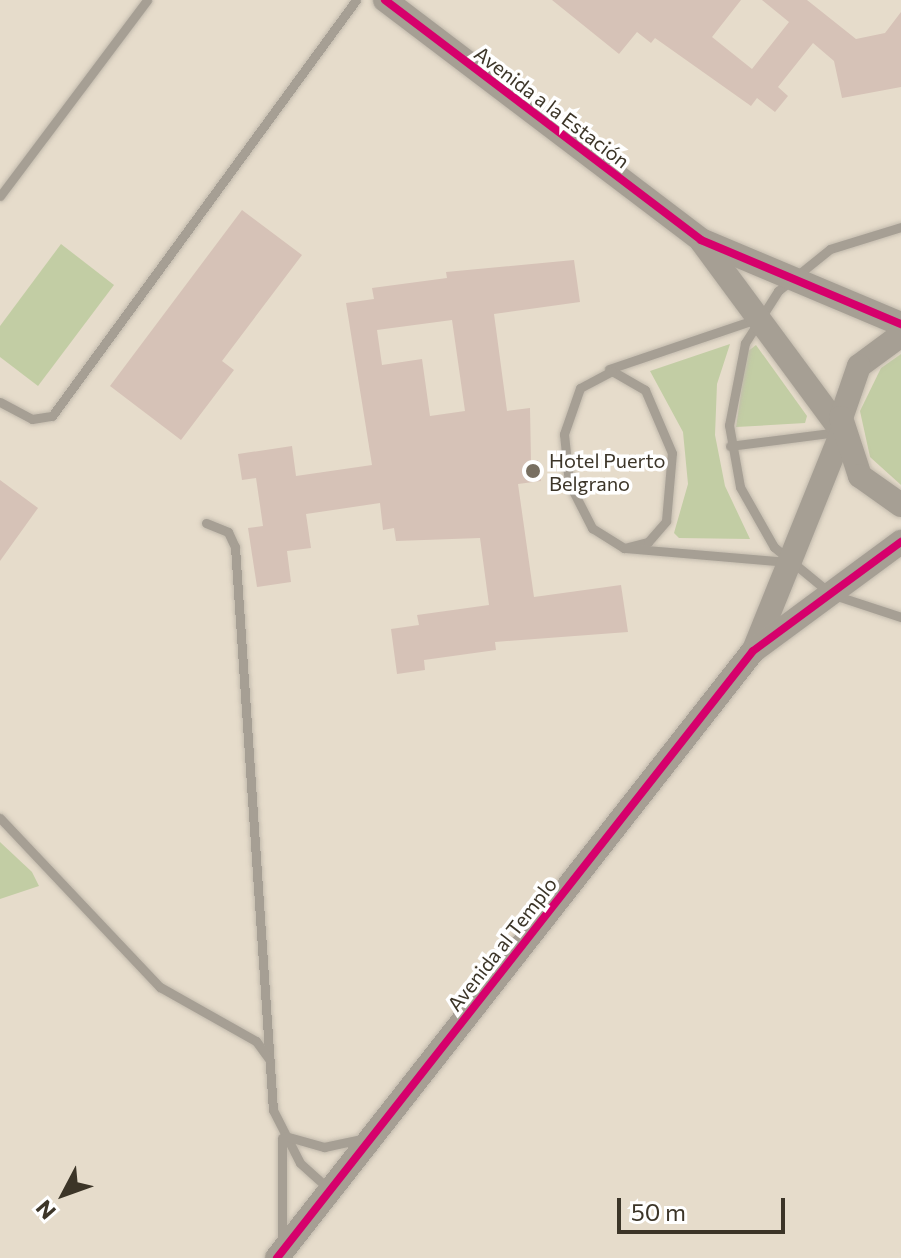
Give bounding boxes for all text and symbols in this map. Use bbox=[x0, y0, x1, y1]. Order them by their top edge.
street label: Avenida a la Estación bbox=[470, 41, 634, 173]
place label: Hotel Puerto Belgrano bbox=[549, 448, 666, 495]
marker: Hotel Puerto Belgrano bbox=[524, 462, 542, 480]
street label: Avenida al Templo bbox=[442, 872, 562, 1016]
north arrow bbox=[24, 1154, 104, 1234]
scale bar bbox=[621, 1182, 789, 1232]
text: N bbox=[30, 1195, 61, 1225]
text: 50 m bbox=[631, 1197, 686, 1226]

